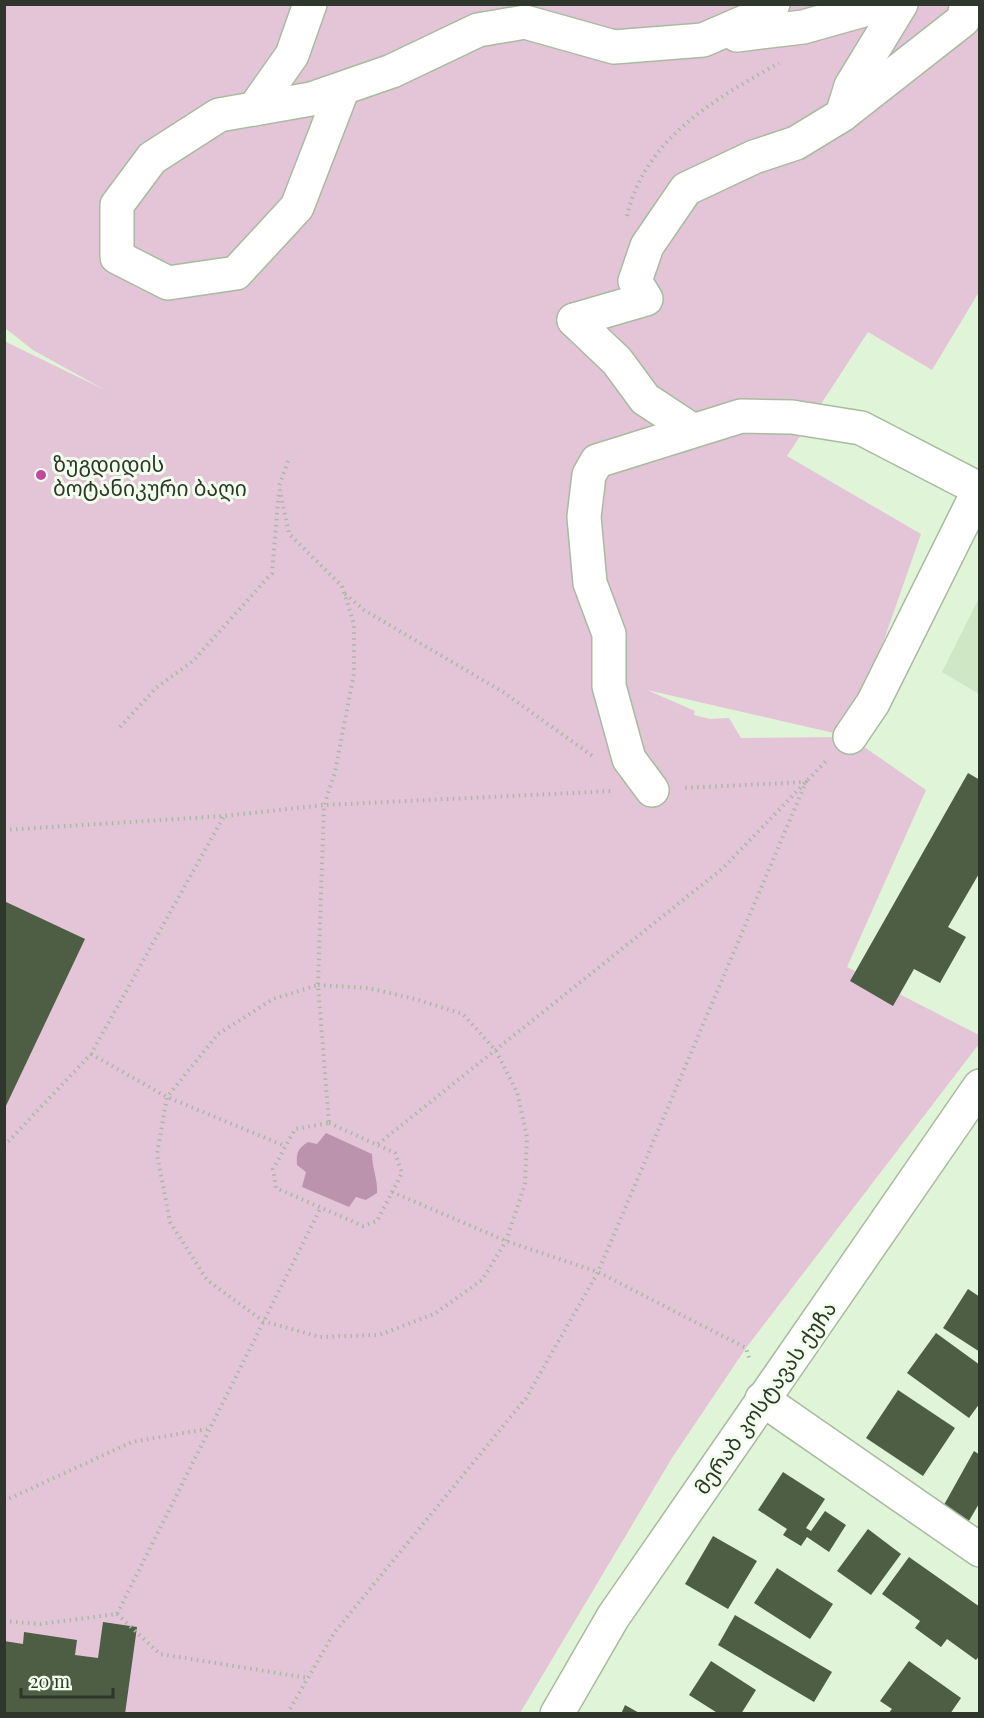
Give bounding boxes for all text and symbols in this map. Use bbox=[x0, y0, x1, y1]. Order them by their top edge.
place label: ზუგდიდის ბოტანიკური ბაღი bbox=[53, 449, 247, 502]
marker: ზუგდიდის ბოტანიკური ბაღი bbox=[34, 468, 48, 482]
street label: მერაბ კოსტავას ქუჩა bbox=[687, 1295, 841, 1499]
scale bar bbox=[21, 1661, 112, 1699]
text: 20 m bbox=[30, 1669, 70, 1693]

